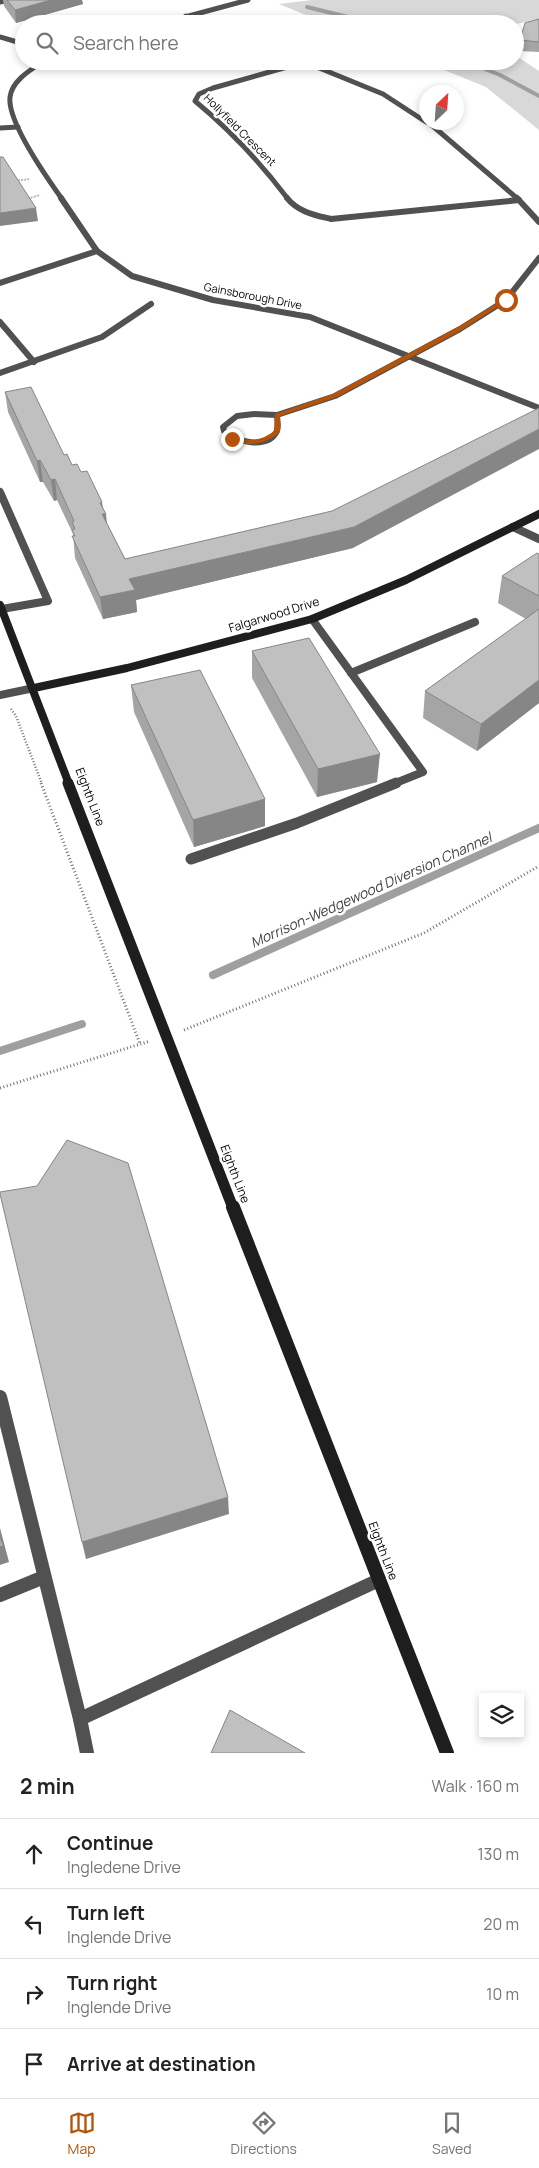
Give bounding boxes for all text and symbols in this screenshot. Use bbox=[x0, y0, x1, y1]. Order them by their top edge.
search box bbox=[15, 15, 524, 70]
icon: search bbox=[33, 29, 61, 57]
text: Search here bbox=[73, 30, 179, 56]
north arrow bbox=[419, 85, 464, 130]
street label: Hollyfield Crescent bbox=[201, 90, 280, 169]
street label: Gainsborough Drive bbox=[203, 279, 304, 312]
route start bbox=[495, 289, 518, 312]
route end bbox=[221, 428, 244, 451]
street label: Falgarwood Drive bbox=[226, 593, 321, 636]
street label: Eighth Line bbox=[72, 765, 109, 828]
water label: Morrison-Wedgewood Diversion Channel bbox=[247, 827, 496, 952]
street label: Eighth Line bbox=[217, 1142, 254, 1205]
street label: Eighth Line bbox=[365, 1519, 402, 1582]
map controls bbox=[479, 1693, 524, 1738]
button: layers bbox=[479, 1693, 524, 1738]
text: 2 min bbox=[20, 1772, 75, 1800]
text: Walk · 160 m bbox=[431, 1775, 519, 1797]
text: Continue bbox=[67, 1830, 153, 1856]
icon: ahead bbox=[20, 1840, 48, 1868]
text: 130 m bbox=[477, 1843, 519, 1865]
text: Ingledene Drive bbox=[67, 1856, 181, 1878]
text: Turn left bbox=[67, 1900, 145, 1926]
icon: left bbox=[20, 1910, 48, 1938]
text: 20 m bbox=[483, 1913, 519, 1935]
text: Inglende Drive bbox=[67, 1926, 171, 1948]
text: Turn right bbox=[67, 1970, 157, 1996]
icon: right bbox=[20, 1980, 48, 2008]
text: 10 m bbox=[486, 1983, 519, 2005]
text: Inglende Drive bbox=[67, 1996, 171, 2018]
icon: arrive bbox=[20, 2050, 48, 2078]
text: Arrive at destination bbox=[67, 2051, 256, 2077]
tab: Map bbox=[68, 2109, 96, 2158]
tab: Directions bbox=[231, 2109, 297, 2158]
tab: Saved bbox=[432, 2109, 471, 2158]

